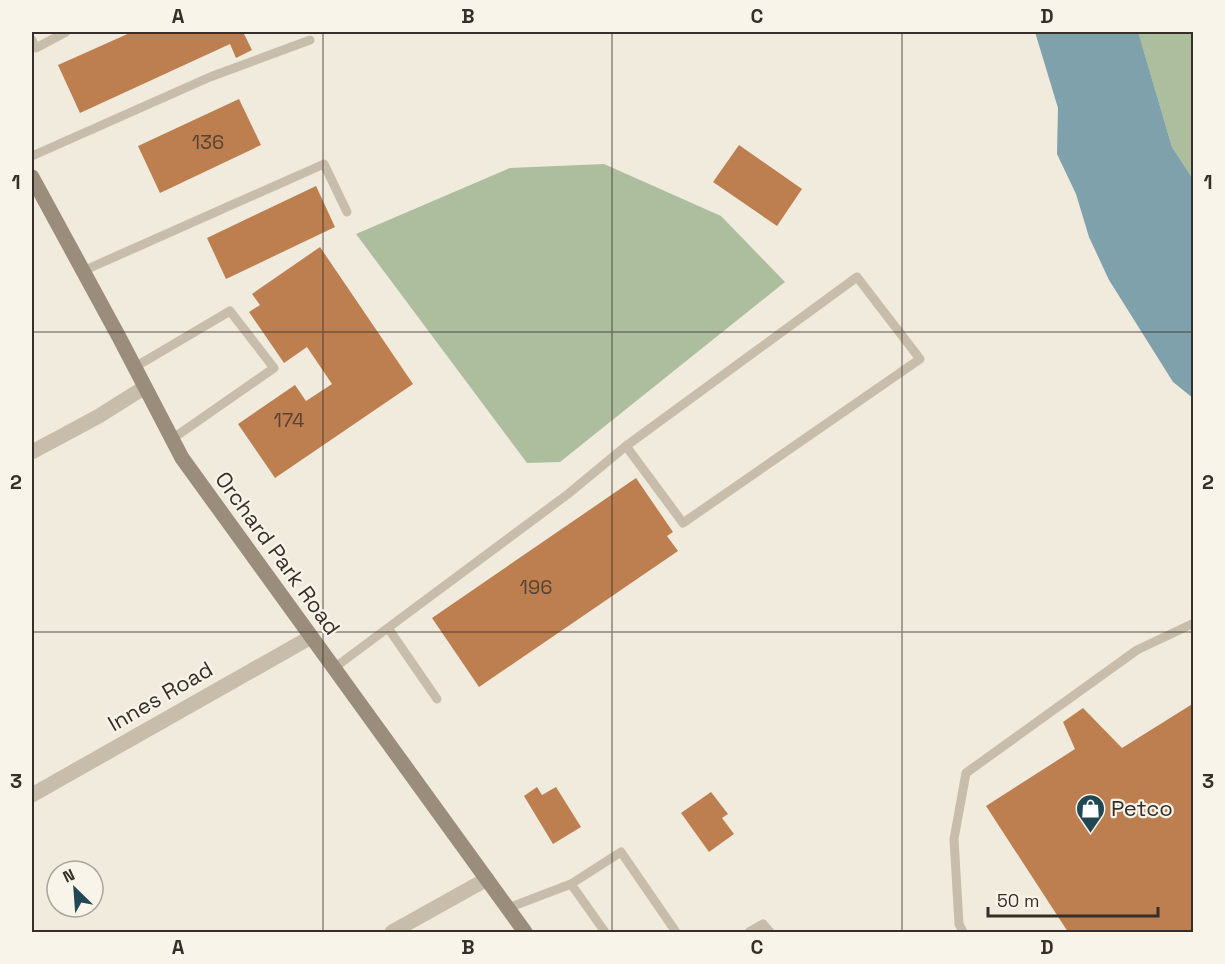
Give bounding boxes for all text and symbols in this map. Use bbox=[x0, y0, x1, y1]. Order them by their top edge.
text: A bbox=[172, 3, 185, 29]
text: B bbox=[461, 3, 475, 29]
text: C bbox=[751, 3, 764, 29]
text: D bbox=[1040, 3, 1054, 29]
house number: 136 bbox=[192, 129, 224, 155]
text: 1 bbox=[11, 169, 21, 195]
text: 1 bbox=[1203, 169, 1213, 195]
house number: 174 bbox=[274, 407, 304, 433]
street label: Orchard Park Road bbox=[209, 466, 347, 640]
text: 2 bbox=[10, 469, 22, 495]
text: 2 bbox=[1202, 469, 1214, 495]
house number: 196 bbox=[520, 574, 552, 600]
street label: Innes Road bbox=[102, 655, 218, 737]
text: 3 bbox=[10, 768, 22, 794]
text: 3 bbox=[1202, 768, 1214, 794]
shop icon: Petco bbox=[1074, 792, 1106, 834]
place label: Petco bbox=[1111, 794, 1173, 822]
north arrow bbox=[45, 859, 105, 919]
text: N bbox=[60, 864, 78, 888]
scale bar bbox=[988, 880, 1158, 918]
text: 50 m bbox=[997, 889, 1039, 912]
text: A bbox=[172, 934, 185, 960]
text: B bbox=[461, 934, 475, 960]
text: C bbox=[751, 934, 764, 960]
text: D bbox=[1040, 934, 1054, 960]

